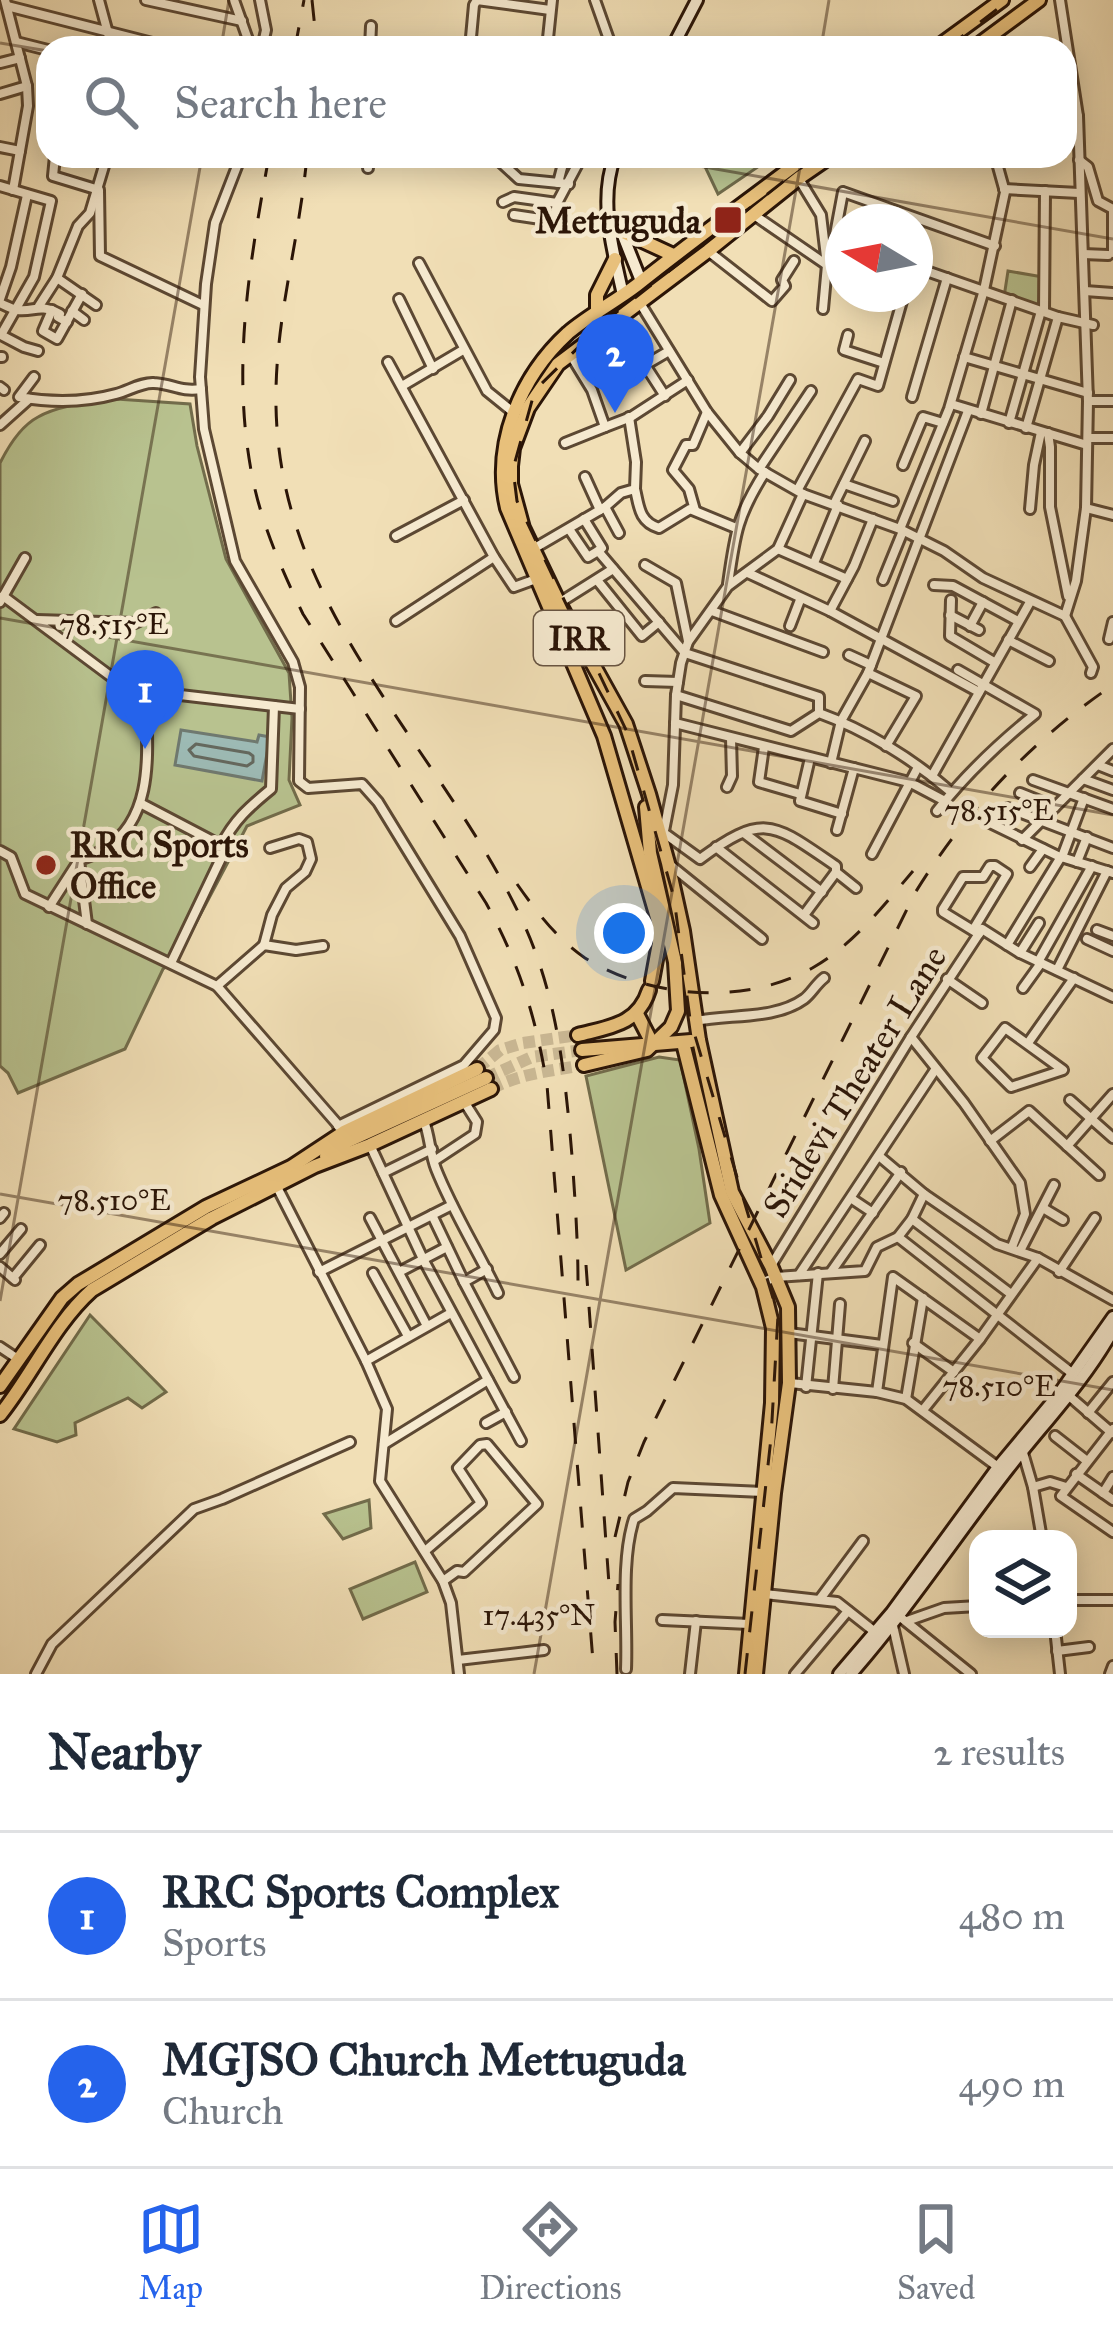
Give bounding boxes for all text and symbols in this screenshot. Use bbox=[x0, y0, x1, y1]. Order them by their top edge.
search box bbox=[36, 36, 1077, 168]
icon: search bbox=[78, 69, 144, 135]
text: Search here bbox=[174, 75, 387, 130]
place label: Mettuguda bbox=[535, 199, 702, 243]
marker: Mettuguda bbox=[712, 204, 744, 236]
north arrow bbox=[825, 204, 933, 312]
pin: 2 bbox=[576, 314, 654, 413]
text: 78.515°E bbox=[59, 606, 169, 642]
road number: IRR bbox=[534, 611, 624, 665]
pin: 1 bbox=[106, 650, 184, 749]
text: 78.515°E bbox=[944, 792, 1054, 828]
place label: RRC Sports Office bbox=[70, 823, 249, 908]
marker: RRC Sports Office bbox=[33, 852, 59, 878]
your location bbox=[594, 903, 654, 963]
street label: Sridevi Theater Lane bbox=[754, 938, 956, 1225]
text: 78.510°E bbox=[57, 1182, 171, 1218]
text: 78.510°E bbox=[942, 1368, 1056, 1404]
map controls bbox=[969, 1530, 1077, 1638]
button: layers bbox=[969, 1530, 1077, 1638]
text: 17.435°N bbox=[483, 1597, 595, 1633]
text: Nearby bbox=[48, 1721, 200, 1783]
text: 2 results bbox=[933, 1728, 1065, 1776]
text: RRC Sports Complex bbox=[162, 1864, 559, 1919]
text: 1 bbox=[79, 1892, 95, 1940]
text: 480 m bbox=[959, 1892, 1065, 1940]
text: Sports bbox=[162, 1919, 266, 1967]
text: MGJSO Church Mettuguda bbox=[162, 2032, 686, 2087]
text: 2 bbox=[77, 2060, 97, 2108]
text: 490 m bbox=[958, 2060, 1065, 2108]
text: Church bbox=[162, 2087, 283, 2135]
tab: Map bbox=[138, 2196, 204, 2308]
tab: Directions bbox=[479, 2196, 621, 2308]
tab: Saved bbox=[897, 2196, 975, 2308]

